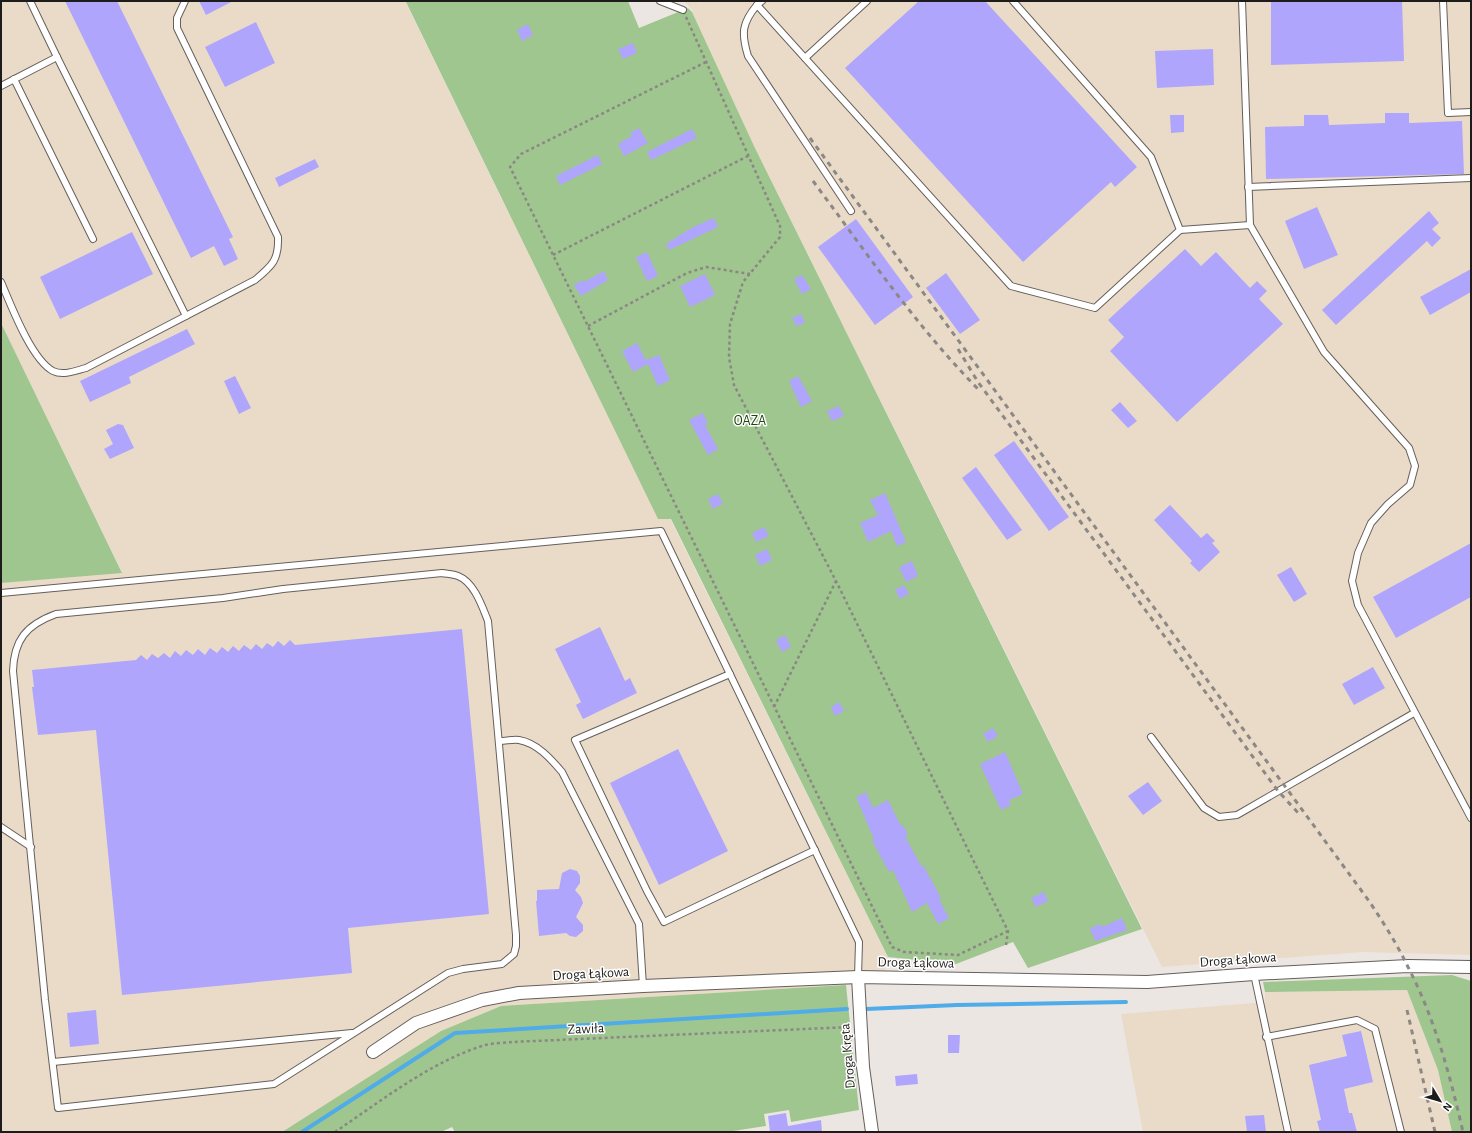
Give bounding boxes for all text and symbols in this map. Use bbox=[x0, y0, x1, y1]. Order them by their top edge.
park label: OAZA bbox=[734, 414, 766, 428]
street label: Droga Łąkowa bbox=[1199, 950, 1277, 970]
street label: Droga Łąkowa bbox=[877, 955, 955, 971]
street label: Droga Łąkowa bbox=[552, 965, 630, 983]
street label: Zawiła bbox=[567, 1021, 605, 1037]
street label: Droga Kręta bbox=[838, 1022, 858, 1089]
north arrow bbox=[1420, 1081, 1460, 1121]
text: N bbox=[1441, 1100, 1454, 1113]

